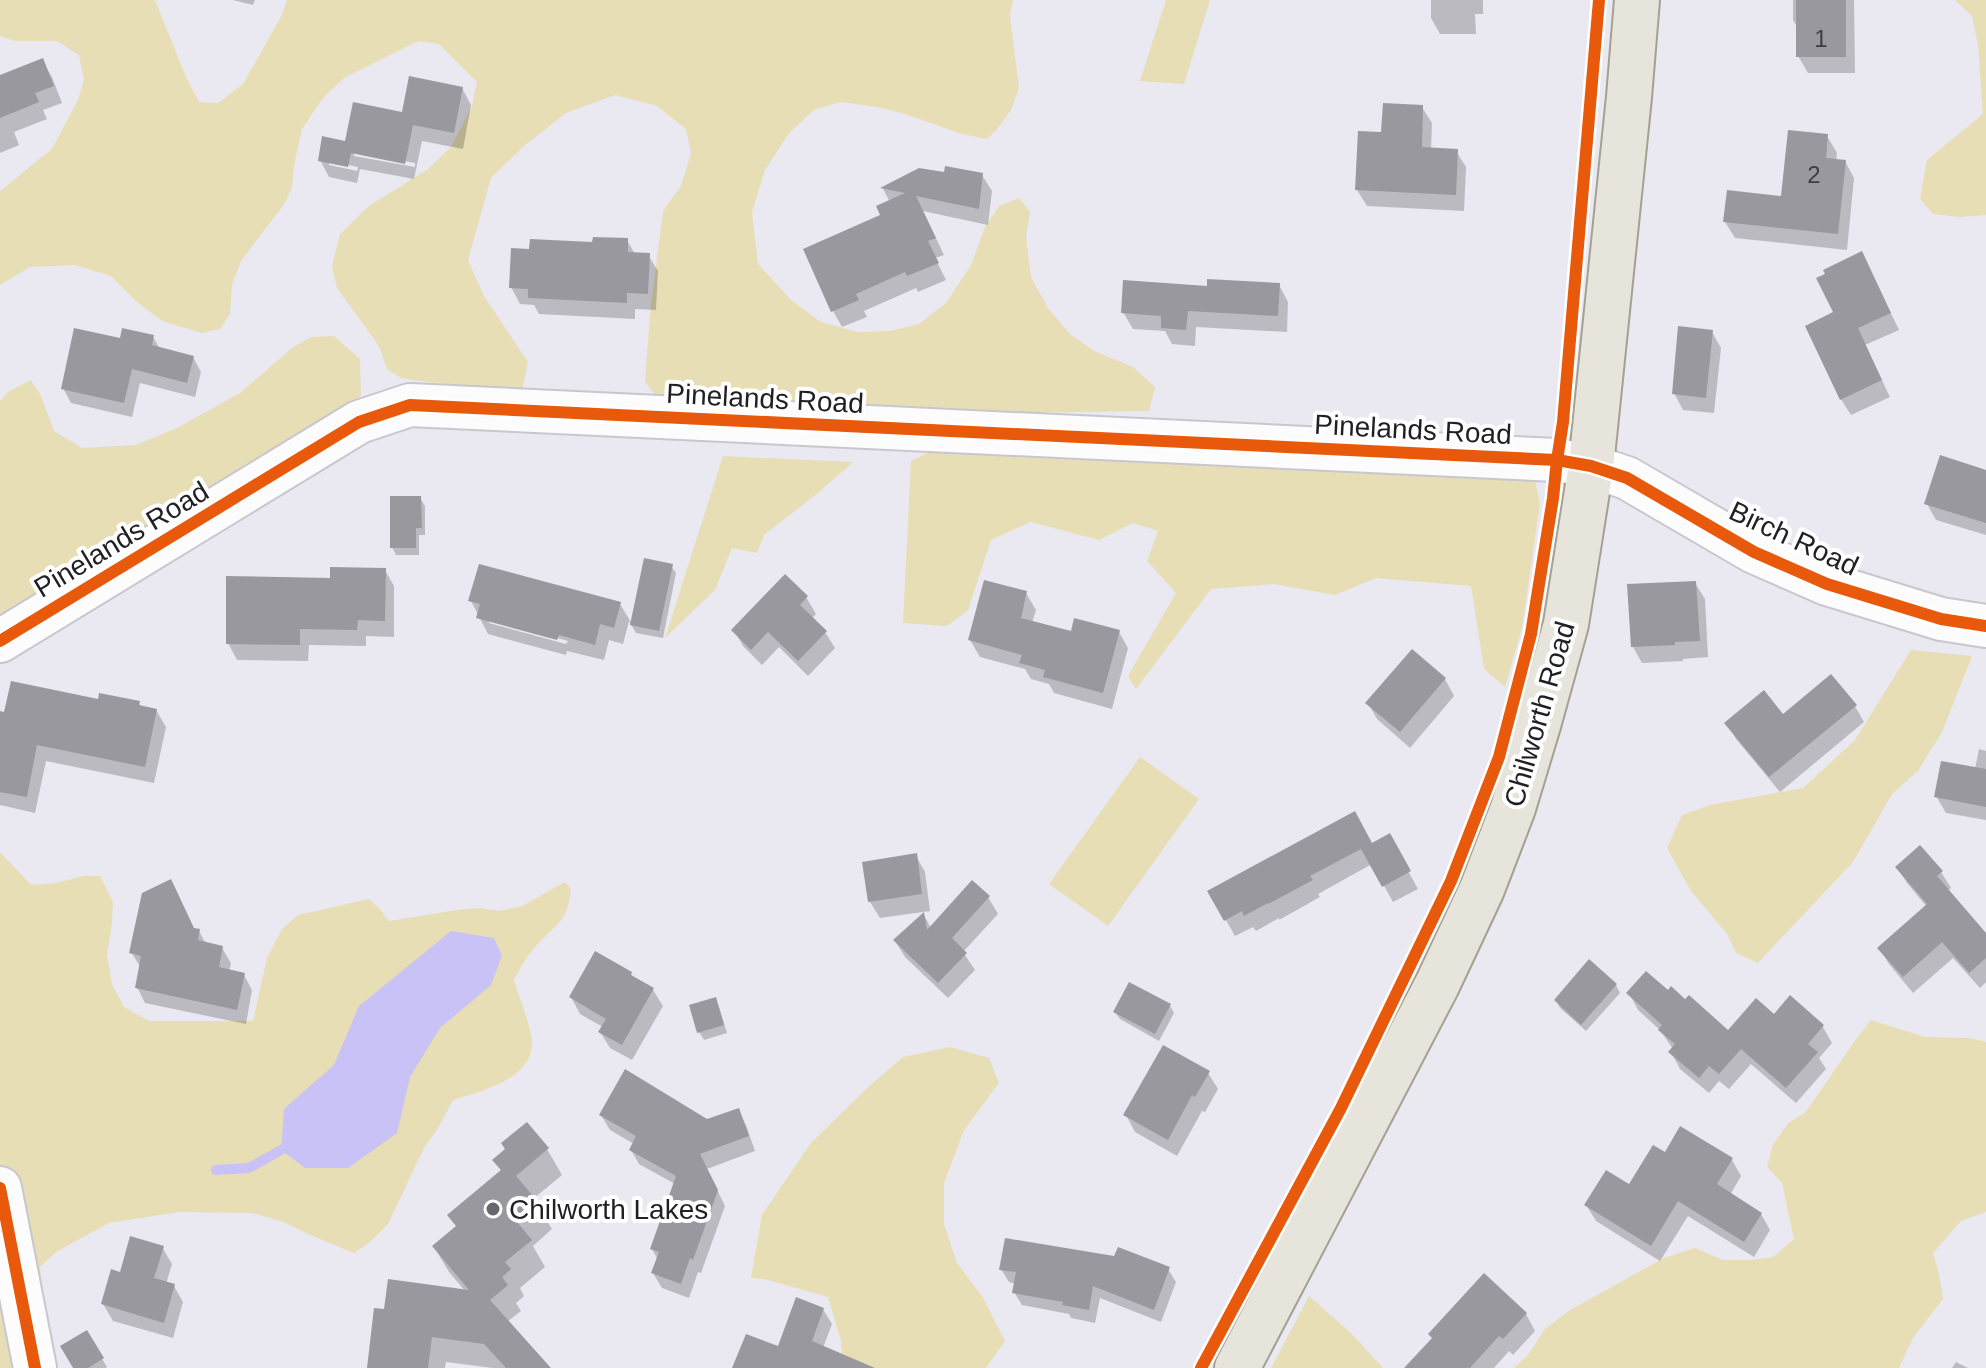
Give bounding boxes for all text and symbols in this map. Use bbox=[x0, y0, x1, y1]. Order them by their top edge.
house number: 1 bbox=[1814, 25, 1828, 52]
house number: 2 bbox=[1807, 161, 1821, 188]
street label: Pinelands Road bbox=[665, 378, 865, 419]
street label: Pinelands Road bbox=[1313, 409, 1513, 450]
street label: Pinelands Road bbox=[29, 475, 214, 604]
street label: Birch Road bbox=[1724, 495, 1863, 582]
street label: Chilworth Road bbox=[1498, 618, 1581, 810]
place label: Chilworth Lakes bbox=[509, 1194, 708, 1225]
marker: Chilworth Lakes bbox=[484, 1200, 502, 1218]

